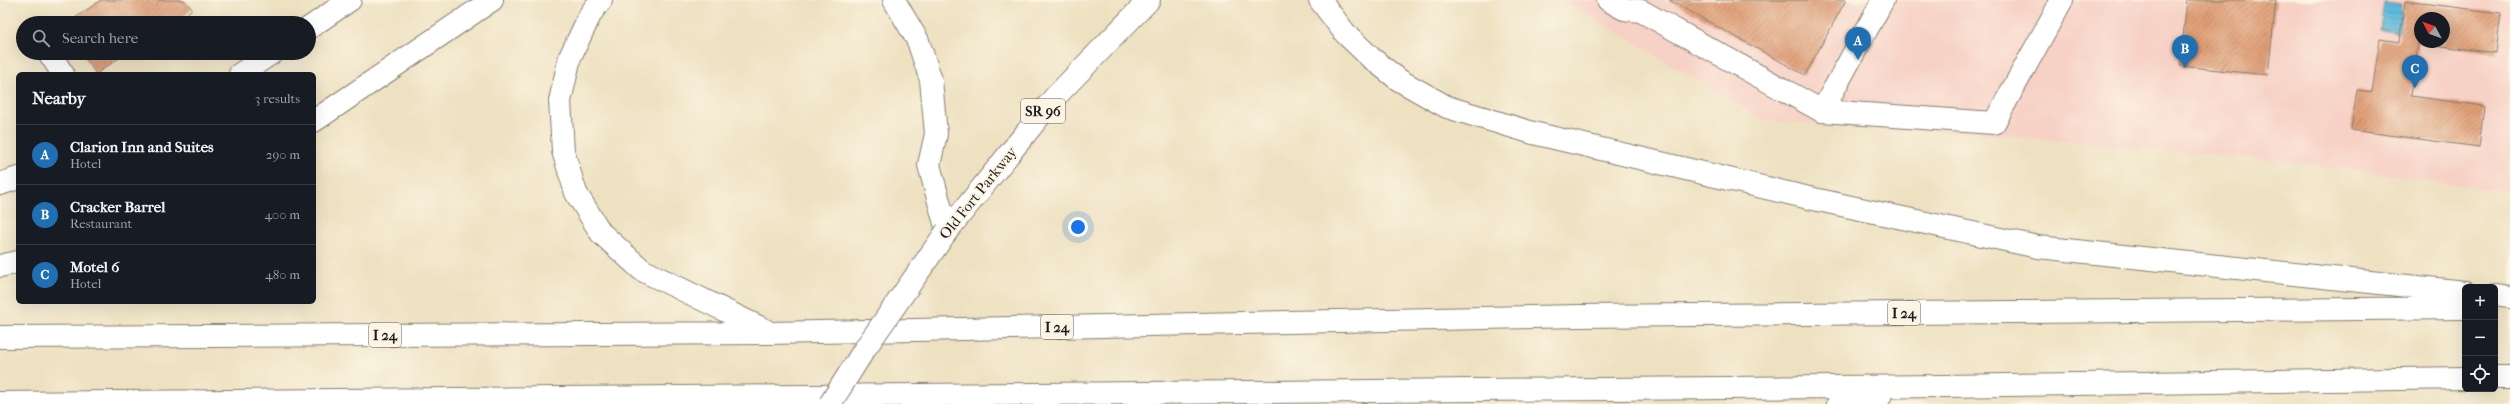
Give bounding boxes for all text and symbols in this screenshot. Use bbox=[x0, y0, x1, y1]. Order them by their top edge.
north arrow bbox=[2414, 12, 2450, 48]
search box bbox=[16, 16, 316, 60]
icon: search bbox=[30, 27, 52, 49]
pin: A bbox=[1845, 27, 1871, 60]
text: Search here bbox=[62, 29, 138, 47]
pin: B bbox=[2172, 35, 2198, 68]
pin: C bbox=[2402, 55, 2428, 88]
text: Nearby bbox=[32, 88, 86, 108]
text: 3 results bbox=[255, 91, 300, 106]
road number: SR 96 bbox=[1021, 99, 1065, 123]
text: Clarion Inn and Suites bbox=[70, 138, 214, 156]
street label: Old Fort Parkway bbox=[935, 143, 1021, 243]
text: A bbox=[41, 147, 49, 162]
text: 290 m bbox=[266, 147, 300, 162]
text: Hotel bbox=[70, 156, 101, 171]
text: Cracker Barrel bbox=[70, 198, 165, 216]
text: B bbox=[41, 207, 49, 222]
text: 400 m bbox=[264, 207, 300, 222]
text: Restaurant bbox=[70, 216, 132, 231]
your location bbox=[1068, 217, 1088, 237]
text: Motel 6 bbox=[70, 258, 119, 276]
text: C bbox=[41, 267, 49, 282]
text: 480 m bbox=[265, 267, 300, 282]
text: Hotel bbox=[70, 276, 101, 291]
map controls bbox=[2462, 284, 2498, 392]
button: + bbox=[2462, 284, 2498, 320]
road number: I 24 bbox=[1888, 301, 1920, 325]
road number: I 24 bbox=[1041, 315, 1073, 339]
button: − bbox=[2462, 320, 2498, 356]
road number: I 24 bbox=[369, 323, 401, 347]
button: locate bbox=[2462, 356, 2498, 392]

